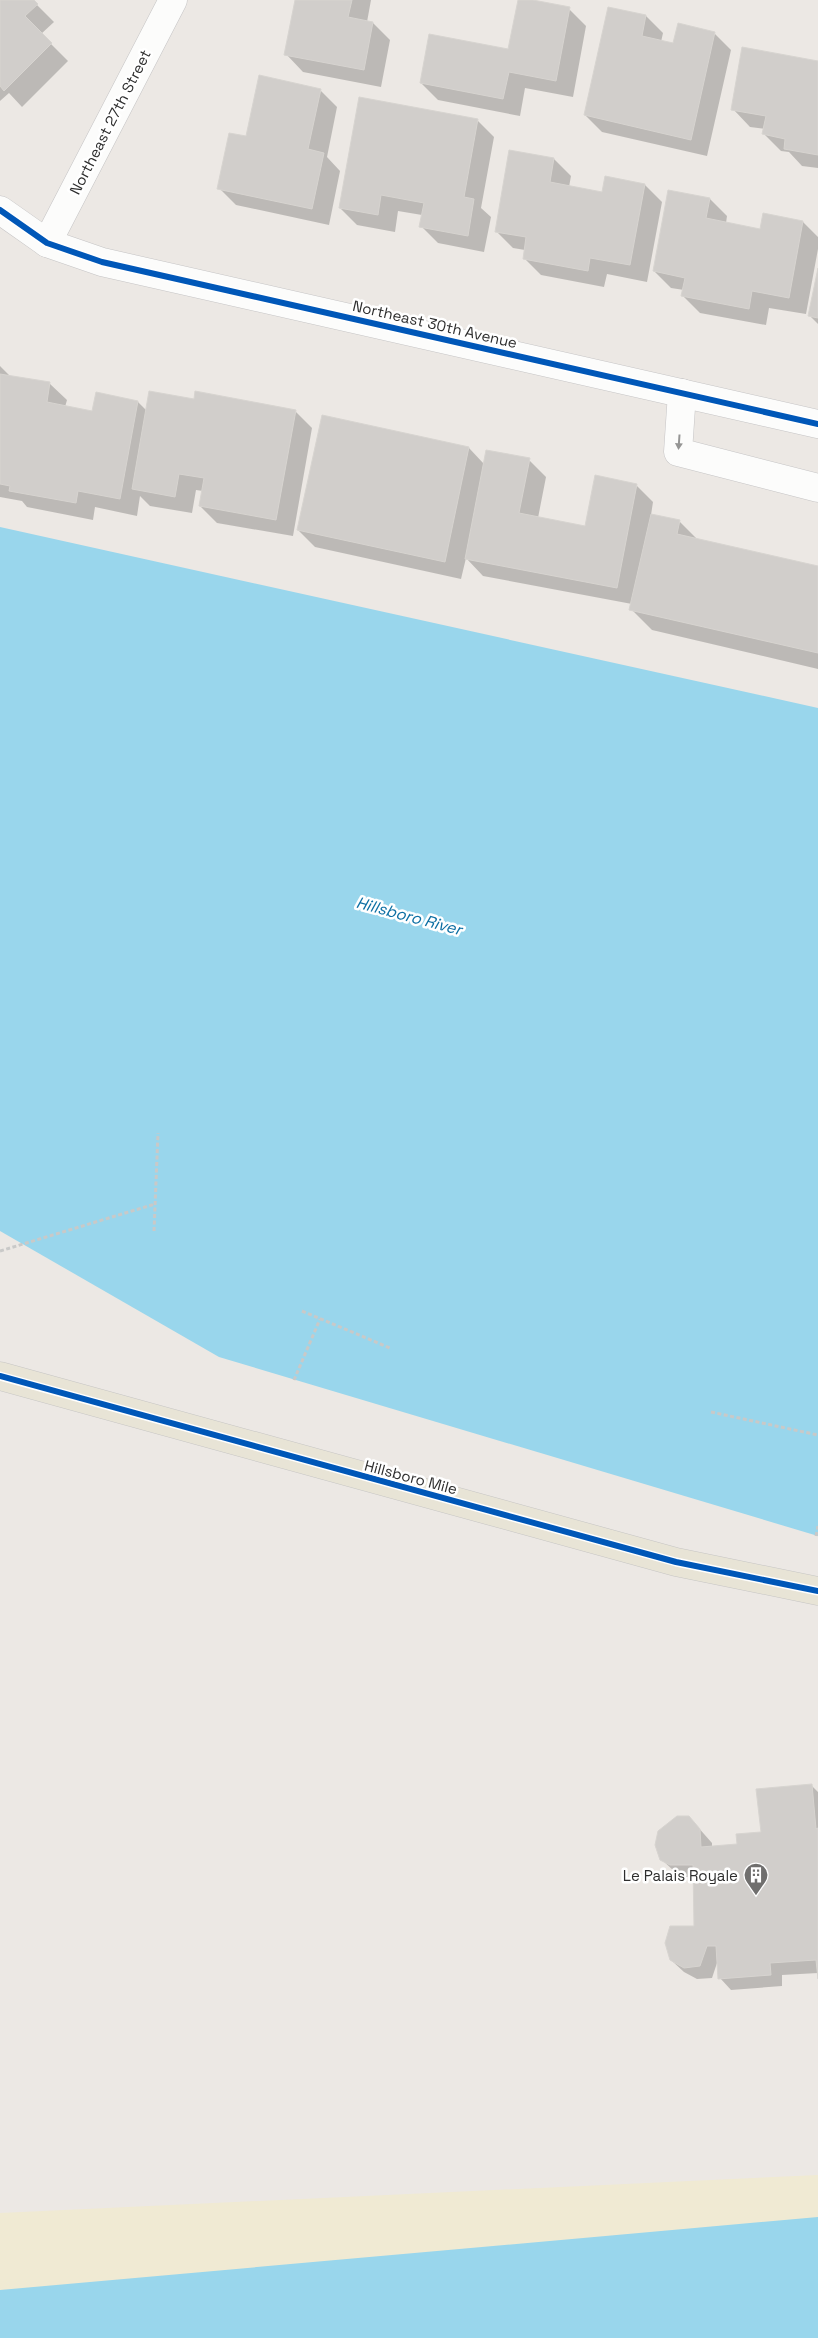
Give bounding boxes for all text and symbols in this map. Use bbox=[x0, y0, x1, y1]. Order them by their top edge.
street label: Northeast 27th Street bbox=[65, 46, 155, 198]
street label: Northeast 30th Avenue bbox=[351, 296, 519, 352]
one-way arrow bbox=[675, 434, 683, 450]
water label: Hillsboro River bbox=[354, 892, 466, 941]
street label: Hillsboro Mile bbox=[362, 1455, 460, 1499]
building icon: Le Palais Royale bbox=[743, 1862, 769, 1896]
place label: Le Palais Royale bbox=[623, 1866, 738, 1885]

